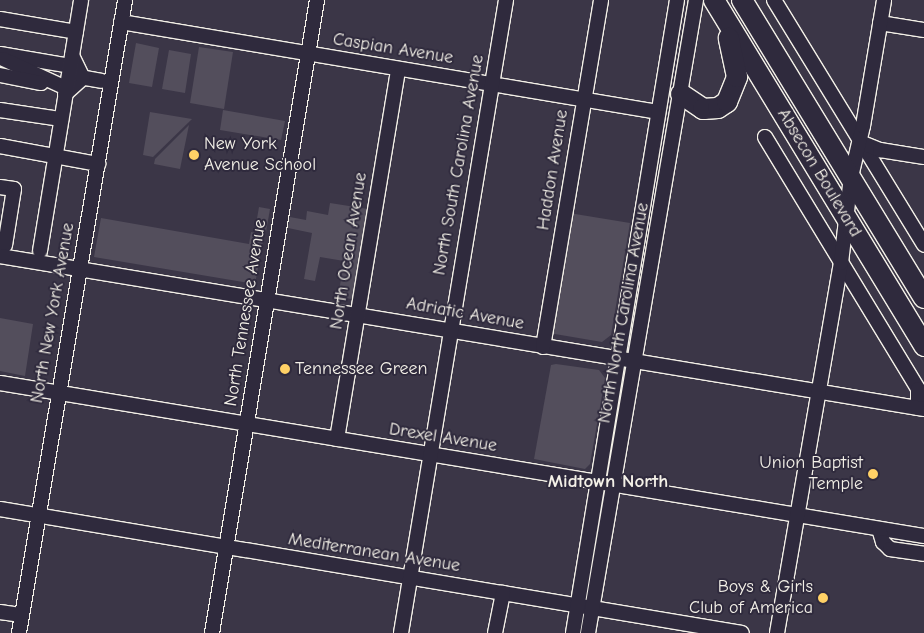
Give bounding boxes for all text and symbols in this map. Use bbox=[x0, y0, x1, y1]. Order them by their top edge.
street label: Caspian Avenue bbox=[331, 29, 455, 69]
street label: North South Carolina Avenue bbox=[429, 53, 489, 277]
street label: Absecon Boulevard bbox=[772, 105, 866, 241]
street label: Haddon Avenue bbox=[533, 108, 573, 232]
place label: New York Avenue School bbox=[204, 134, 316, 176]
marker: New York Avenue School bbox=[188, 149, 200, 161]
street label: North Ocean Avenue bbox=[326, 171, 372, 331]
street label: North North Carolina Avenue bbox=[594, 201, 654, 425]
street label: North Tennessee Avenue bbox=[221, 218, 271, 408]
street label: North New York Avenue bbox=[26, 221, 80, 405]
street label: Adriatic Avenue bbox=[404, 293, 526, 335]
place label: Tennessee Green bbox=[295, 358, 428, 380]
marker: Tennessee Green bbox=[279, 363, 291, 375]
street label: Drexel Avenue bbox=[387, 419, 499, 457]
place label: Union Baptist Temple bbox=[759, 453, 863, 496]
marker: Union Baptist Temple bbox=[867, 468, 879, 480]
district label: Midtown North bbox=[548, 471, 668, 493]
street label: Mediterranean Avenue bbox=[287, 529, 461, 577]
place label: Boys & Girls Club of America bbox=[689, 577, 813, 620]
marker: Boys & Girls Club of America bbox=[817, 592, 829, 604]

